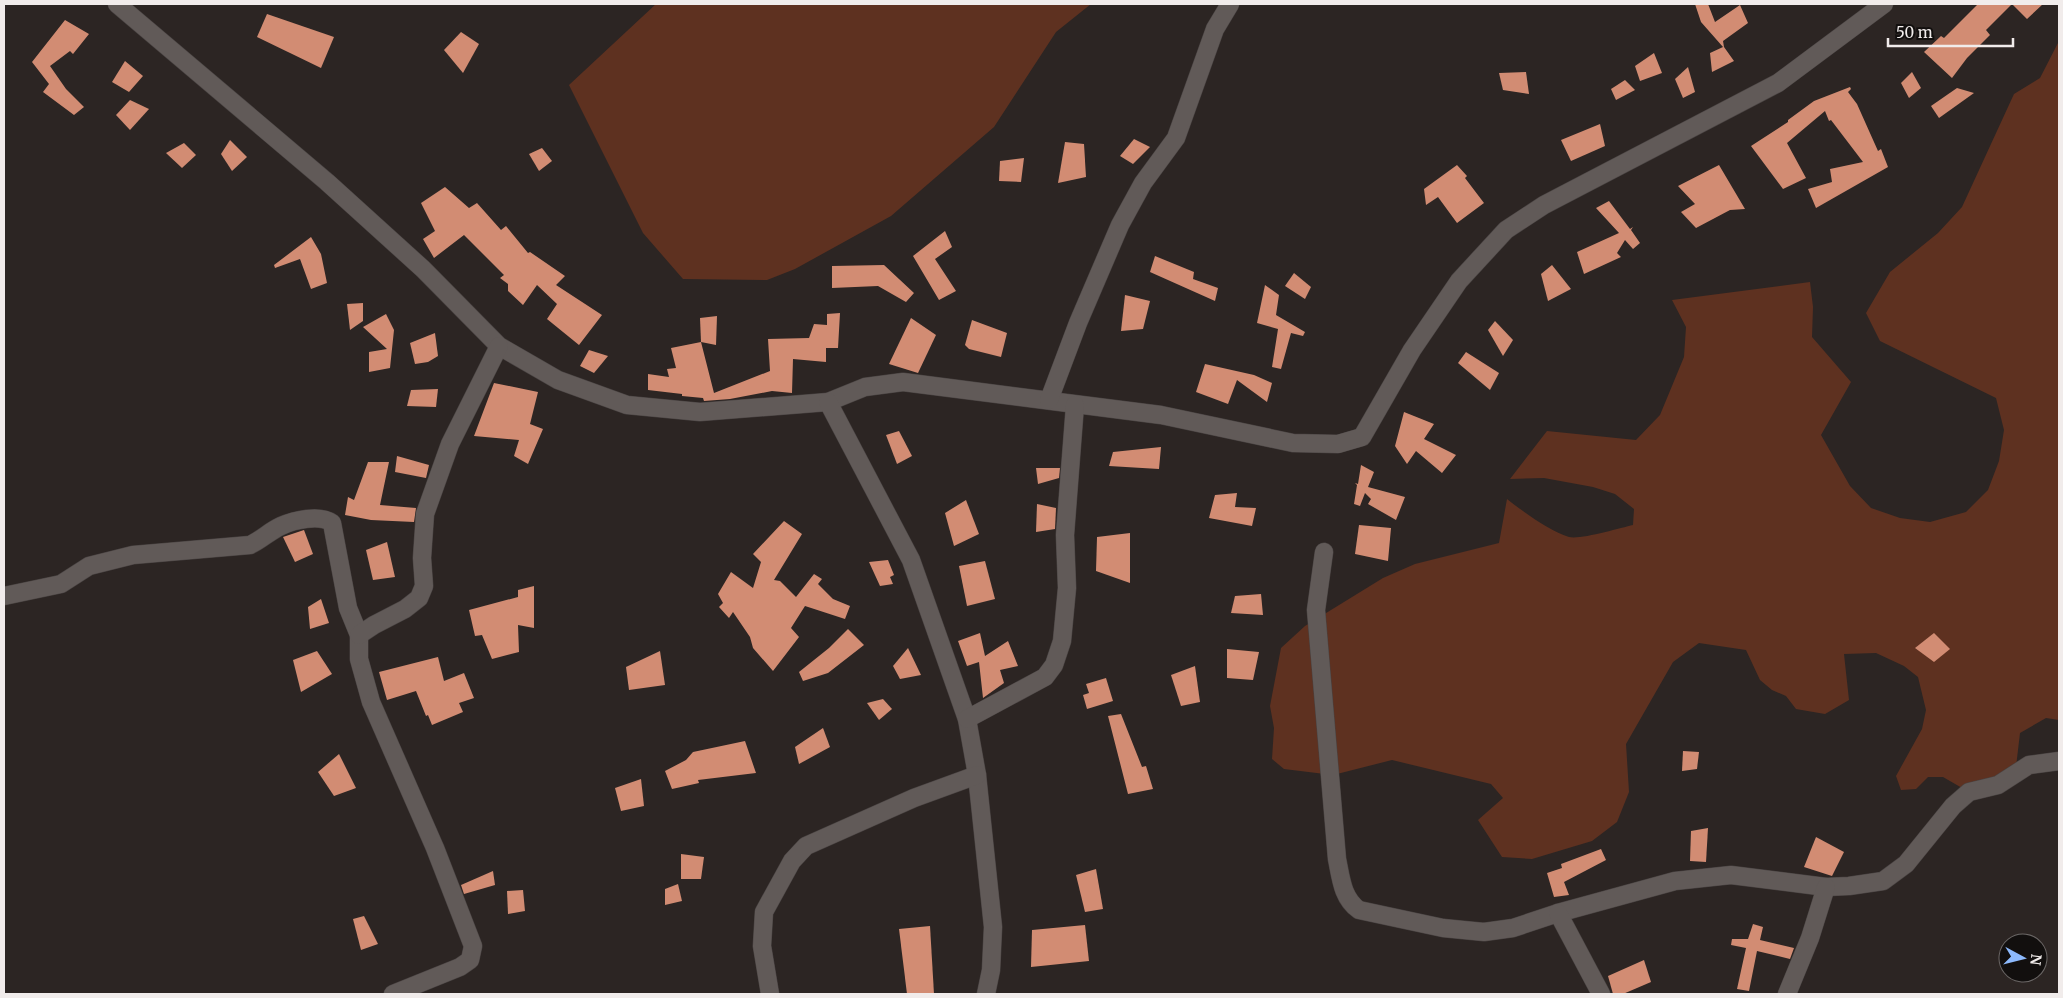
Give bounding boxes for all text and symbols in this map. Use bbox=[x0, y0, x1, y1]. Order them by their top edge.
scale bar bbox=[1888, 15, 2013, 47]
text: 50 m bbox=[1896, 23, 1933, 42]
north arrow bbox=[1998, 933, 2048, 983]
text: N bbox=[2026, 953, 2046, 966]

